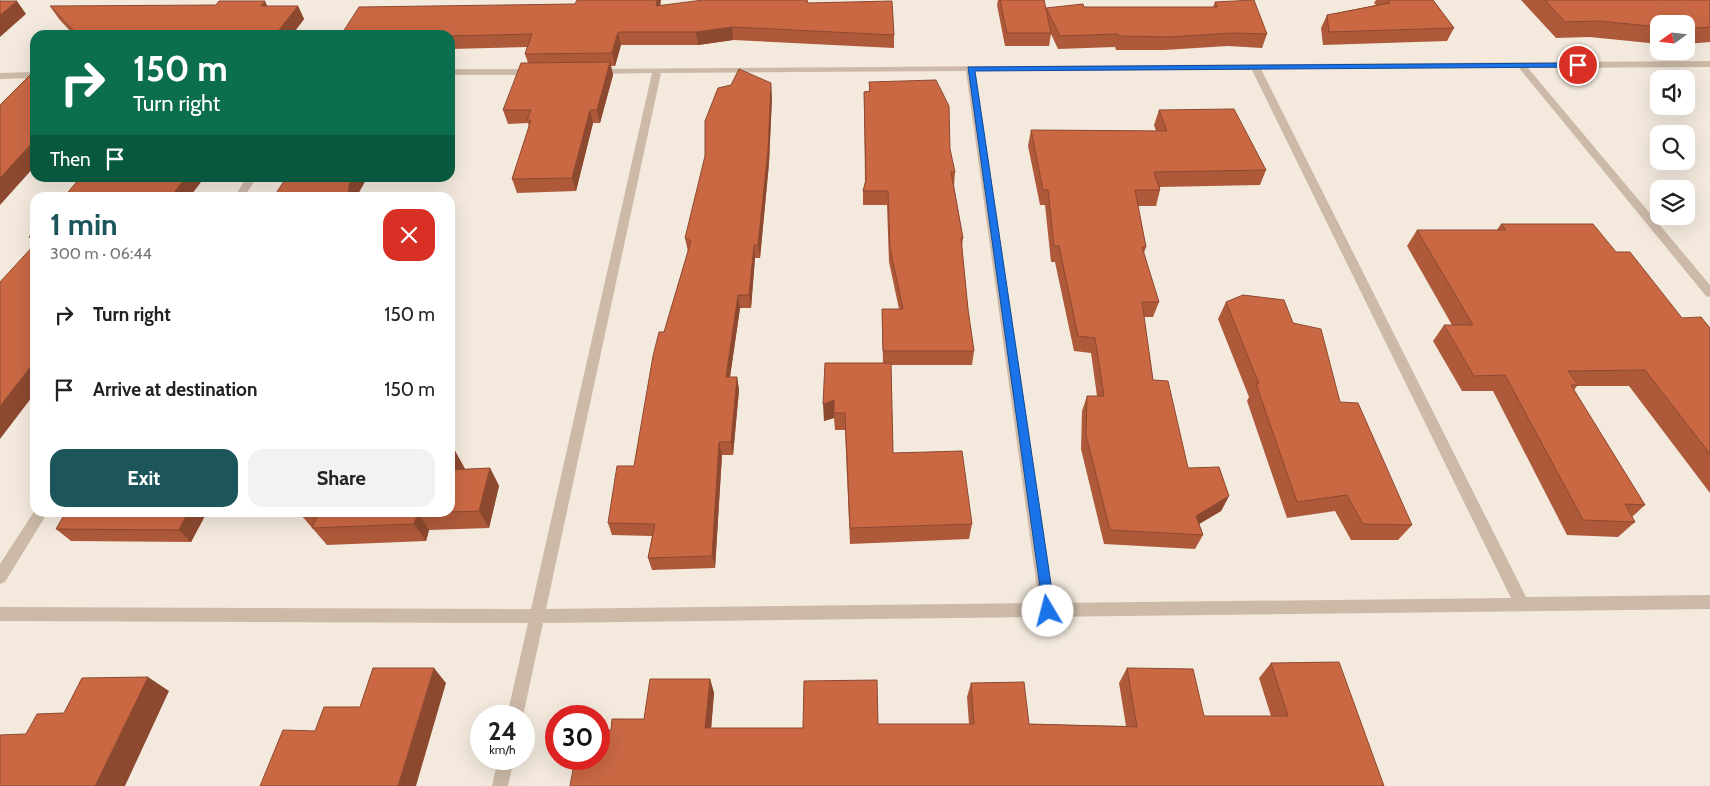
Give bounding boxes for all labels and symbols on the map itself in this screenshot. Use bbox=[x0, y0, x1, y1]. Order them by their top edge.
north arrow bbox=[1650, 15, 1695, 60]
pin bbox=[1557, 44, 1599, 86]
position arrow bbox=[1021, 584, 1073, 636]
speed limit sign: 30 bbox=[545, 705, 610, 770]

